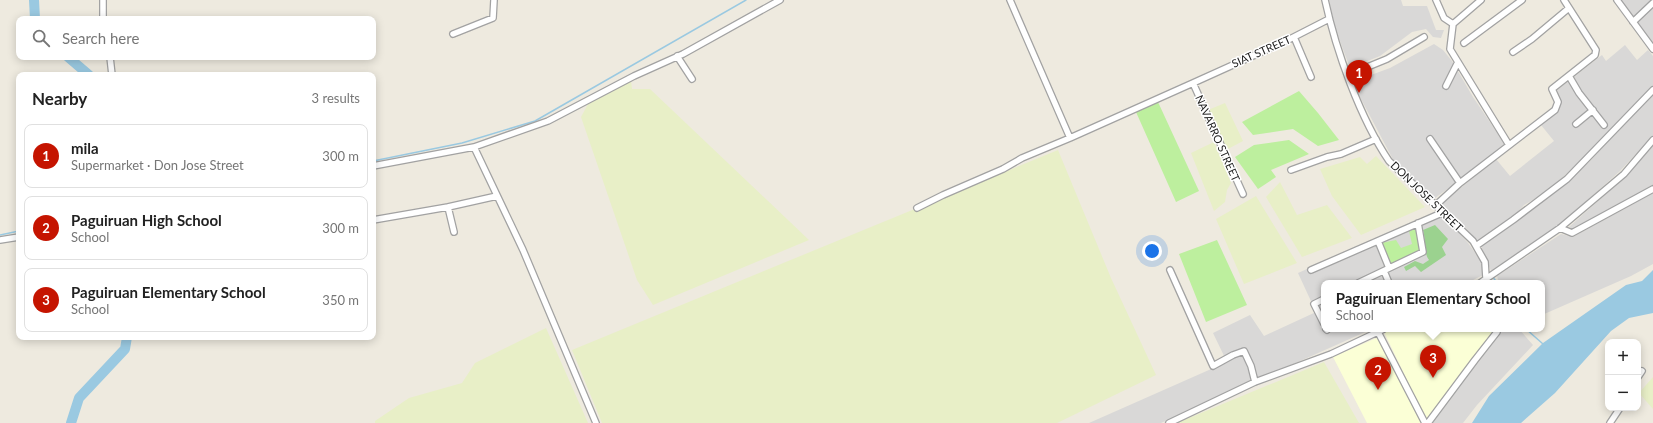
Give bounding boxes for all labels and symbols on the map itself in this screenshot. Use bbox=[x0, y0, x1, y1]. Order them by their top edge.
street label: SIAT STREET bbox=[1229, 32, 1293, 70]
pin: 1 bbox=[1346, 60, 1372, 93]
street label: NAVARRO STREET bbox=[1193, 93, 1243, 184]
street label: DON JOSE STREET bbox=[1388, 158, 1466, 234]
your location bbox=[1142, 241, 1162, 261]
pin: 3 bbox=[1420, 345, 1446, 378]
pin: 2 bbox=[1365, 357, 1391, 390]

